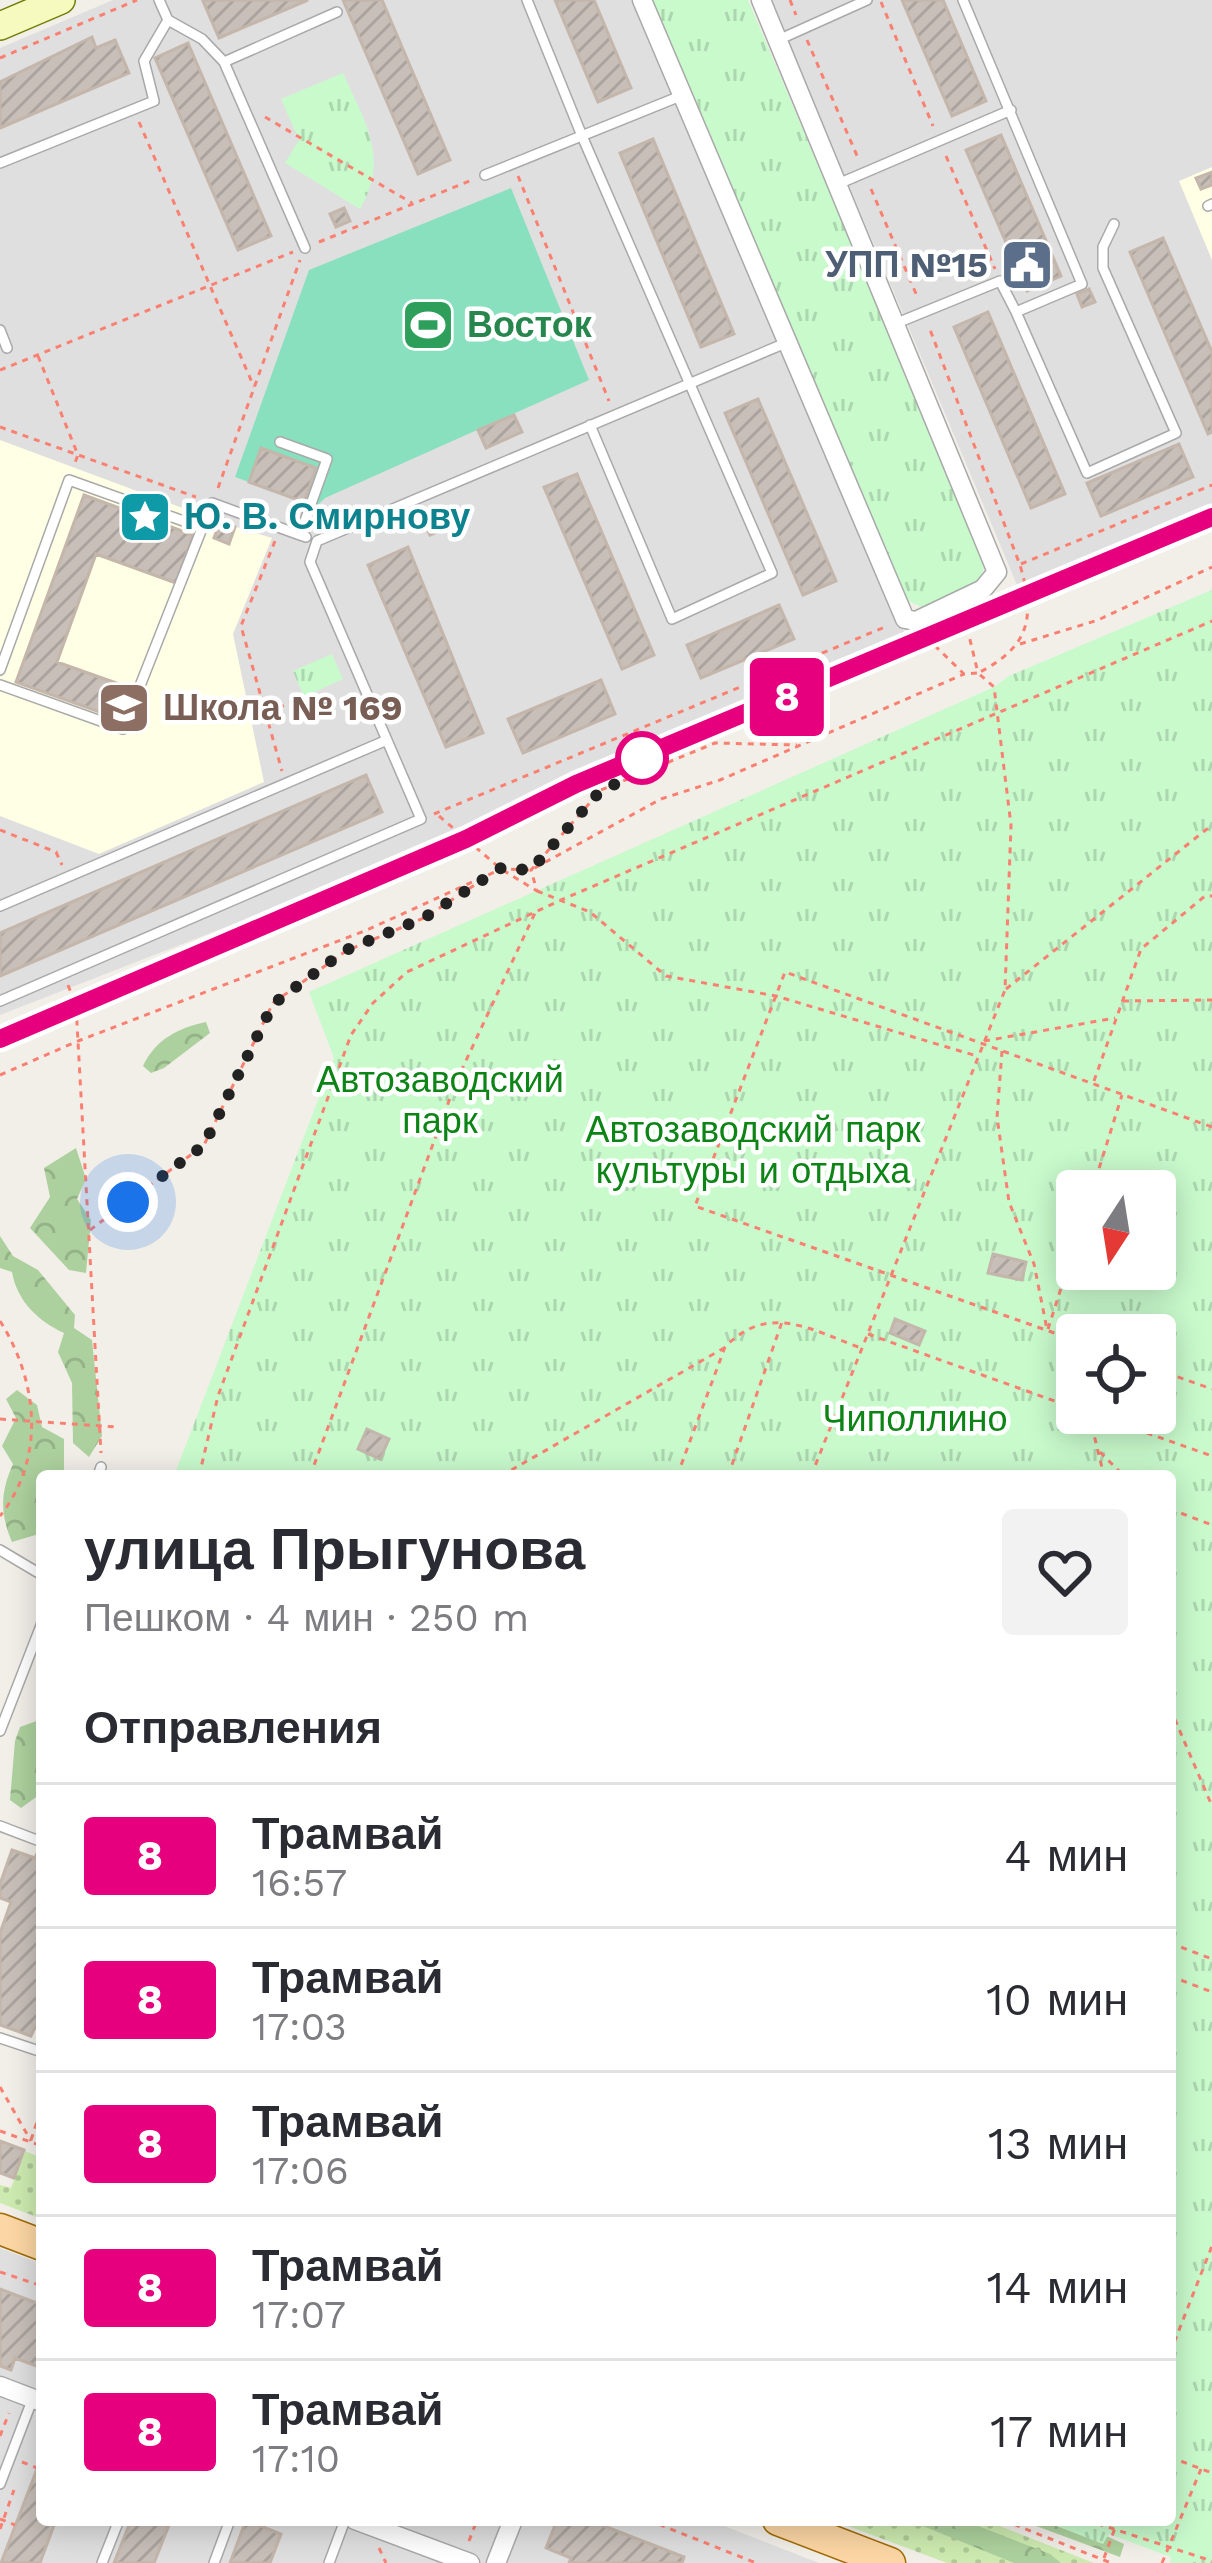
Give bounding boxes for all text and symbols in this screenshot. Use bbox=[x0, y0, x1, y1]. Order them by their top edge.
public building icon: УПП №15 bbox=[999, 237, 1055, 293]
place label: УПП №15 bbox=[825, 244, 988, 286]
sports icon: Восток bbox=[400, 297, 456, 353]
place label: Восток bbox=[467, 304, 593, 346]
place icon: Ю. В. Смирнову bbox=[117, 489, 173, 545]
place label: Ю. В. Смирнову bbox=[184, 496, 470, 538]
line badge: 8 bbox=[748, 658, 826, 736]
text: 8 bbox=[774, 672, 800, 721]
school or university icon: Школа № 169 bbox=[96, 680, 152, 736]
place label: Школа № 169 bbox=[163, 687, 403, 729]
unlabelled marker bbox=[617, 733, 667, 783]
park label: Автозаводский парк bbox=[316, 1059, 564, 1142]
park label: Автозаводский парк культуры и отдыха bbox=[585, 1109, 921, 1192]
north arrow bbox=[1056, 1170, 1176, 1290]
map controls bbox=[1056, 1170, 1176, 1434]
your location bbox=[98, 1172, 158, 1232]
button: locate bbox=[1056, 1314, 1176, 1434]
park label: Чиполлино bbox=[823, 1398, 1007, 1440]
button: heart bbox=[1002, 1509, 1128, 1635]
text: улица Прыгунова bbox=[84, 1516, 585, 1583]
text: Пешком · 4 мин · 250 m bbox=[84, 1595, 529, 1640]
text: Отправления bbox=[84, 1701, 382, 1754]
text: Трамвай bbox=[252, 1807, 443, 1860]
text: 4 мин bbox=[1004, 1829, 1128, 1882]
text: 8 bbox=[137, 1831, 163, 1880]
text: 16:57 bbox=[252, 1860, 347, 1905]
text: Трамвай bbox=[252, 1951, 443, 2004]
text: 10 мин bbox=[986, 1973, 1128, 2026]
text: 8 bbox=[137, 1975, 163, 2024]
text: 17:03 bbox=[252, 2004, 347, 2049]
text: Трамвай bbox=[252, 2095, 443, 2148]
text: 13 мин bbox=[988, 2117, 1128, 2170]
text: 8 bbox=[137, 2119, 163, 2168]
text: 17:06 bbox=[252, 2148, 349, 2193]
text: Трамвай bbox=[252, 2239, 443, 2292]
text: 14 мин bbox=[987, 2261, 1128, 2314]
text: 8 bbox=[137, 2263, 163, 2312]
text: 17:07 bbox=[252, 2292, 346, 2337]
text: Трамвай bbox=[252, 2383, 443, 2436]
text: 17 мин bbox=[990, 2405, 1128, 2458]
text: 8 bbox=[137, 2407, 163, 2456]
text: 17:10 bbox=[252, 2436, 340, 2481]

